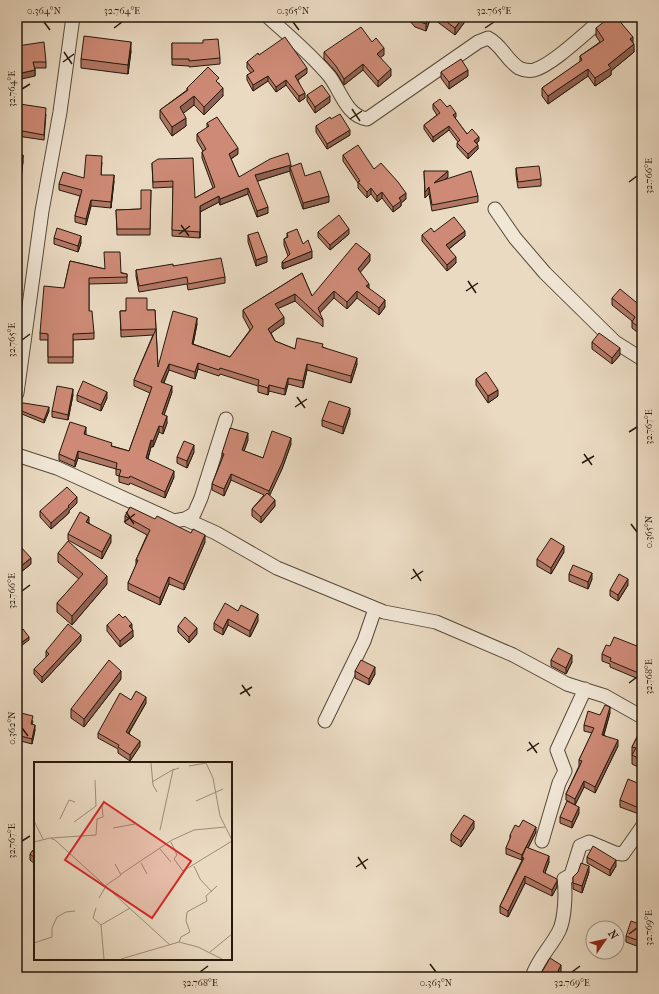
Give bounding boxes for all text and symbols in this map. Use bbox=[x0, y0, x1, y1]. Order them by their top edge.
text: 0.364°N bbox=[27, 5, 61, 17]
text: 32.764°E bbox=[104, 5, 140, 17]
text: 0.365°N bbox=[277, 5, 310, 17]
text: 32.765°E bbox=[477, 5, 511, 17]
text: 32.764°E bbox=[6, 71, 18, 107]
text: 32.766°E bbox=[643, 158, 655, 194]
text: 32.765°E bbox=[6, 323, 18, 357]
text: 32.767°E bbox=[643, 409, 655, 445]
text: 0.365°N bbox=[643, 515, 655, 548]
text: 32.766°E bbox=[6, 573, 18, 609]
text: 32.768°E bbox=[643, 659, 655, 695]
text: 0.362°N bbox=[6, 711, 18, 745]
inset map bbox=[34, 762, 232, 960]
text: 32.767°E bbox=[6, 823, 18, 859]
text: 32.769°E bbox=[643, 910, 655, 946]
north arrow bbox=[585, 920, 625, 960]
text: N bbox=[605, 928, 621, 942]
text: 32.768°E bbox=[182, 977, 218, 989]
text: 0.363°N bbox=[420, 977, 453, 989]
text: 32.769°E bbox=[554, 977, 590, 989]

